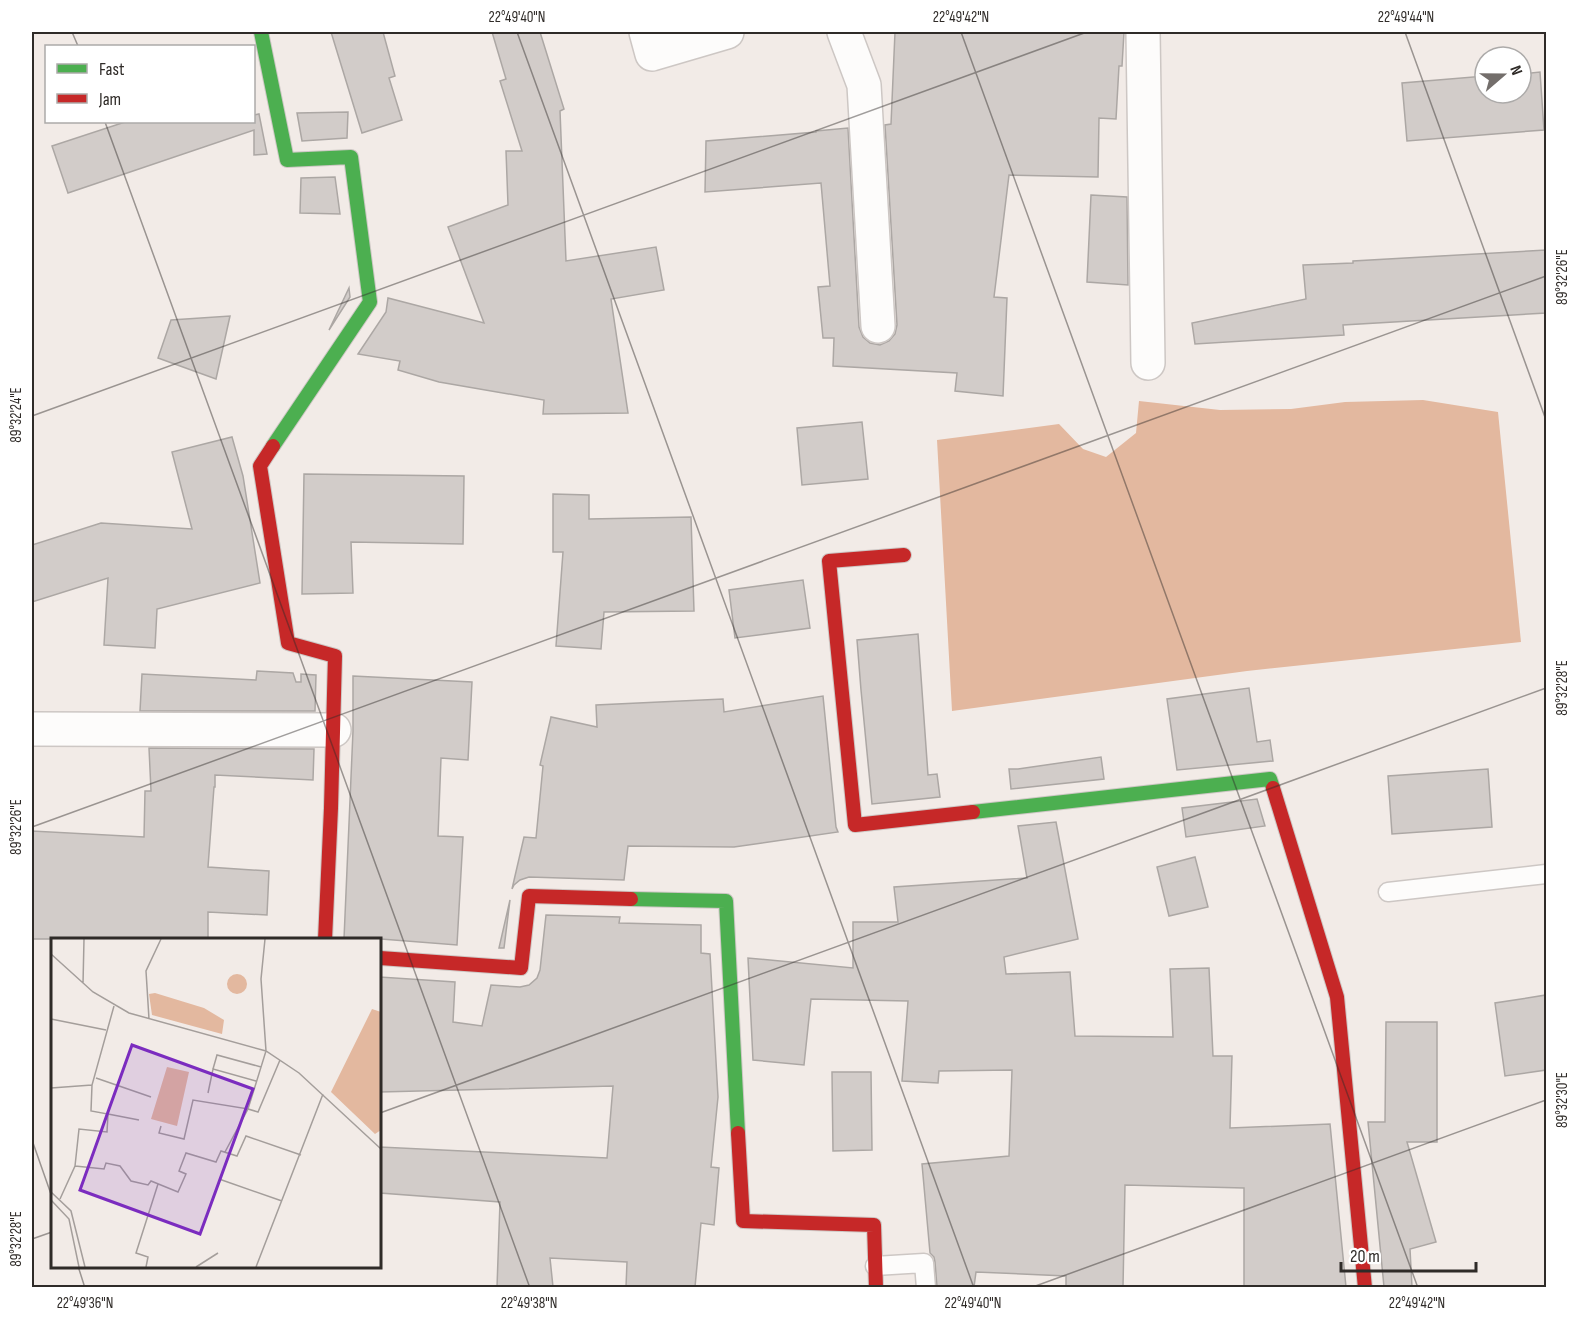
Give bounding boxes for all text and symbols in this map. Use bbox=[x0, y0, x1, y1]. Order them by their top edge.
text: 22°49'40"N bbox=[489, 8, 545, 27]
text: 22°49'42"N bbox=[933, 8, 989, 27]
text: 22°49'44"N bbox=[1378, 8, 1434, 27]
legend bbox=[45, 45, 255, 123]
north arrow bbox=[1473, 45, 1533, 105]
text: Fast bbox=[99, 59, 125, 80]
text: N bbox=[1505, 63, 1526, 78]
text: Jam bbox=[98, 89, 121, 110]
text: 89°32'26"E bbox=[1553, 249, 1572, 305]
text: 89°32'24"E bbox=[7, 387, 26, 443]
text: 89°32'28"E bbox=[1553, 660, 1572, 716]
text: 89°32'26"E bbox=[7, 799, 26, 855]
inset map bbox=[51, 938, 381, 1268]
text: 89°32'30"E bbox=[1553, 1072, 1572, 1128]
text: 89°32'28"E bbox=[7, 1211, 26, 1267]
scale bar bbox=[1341, 1235, 1476, 1273]
text: 20 m bbox=[1350, 1246, 1380, 1267]
text: 22°49'36"N bbox=[57, 1294, 113, 1313]
text: 22°49'38"N bbox=[501, 1294, 557, 1313]
text: 22°49'40"N bbox=[945, 1294, 1001, 1313]
text: 22°49'42"N bbox=[1389, 1294, 1445, 1313]

